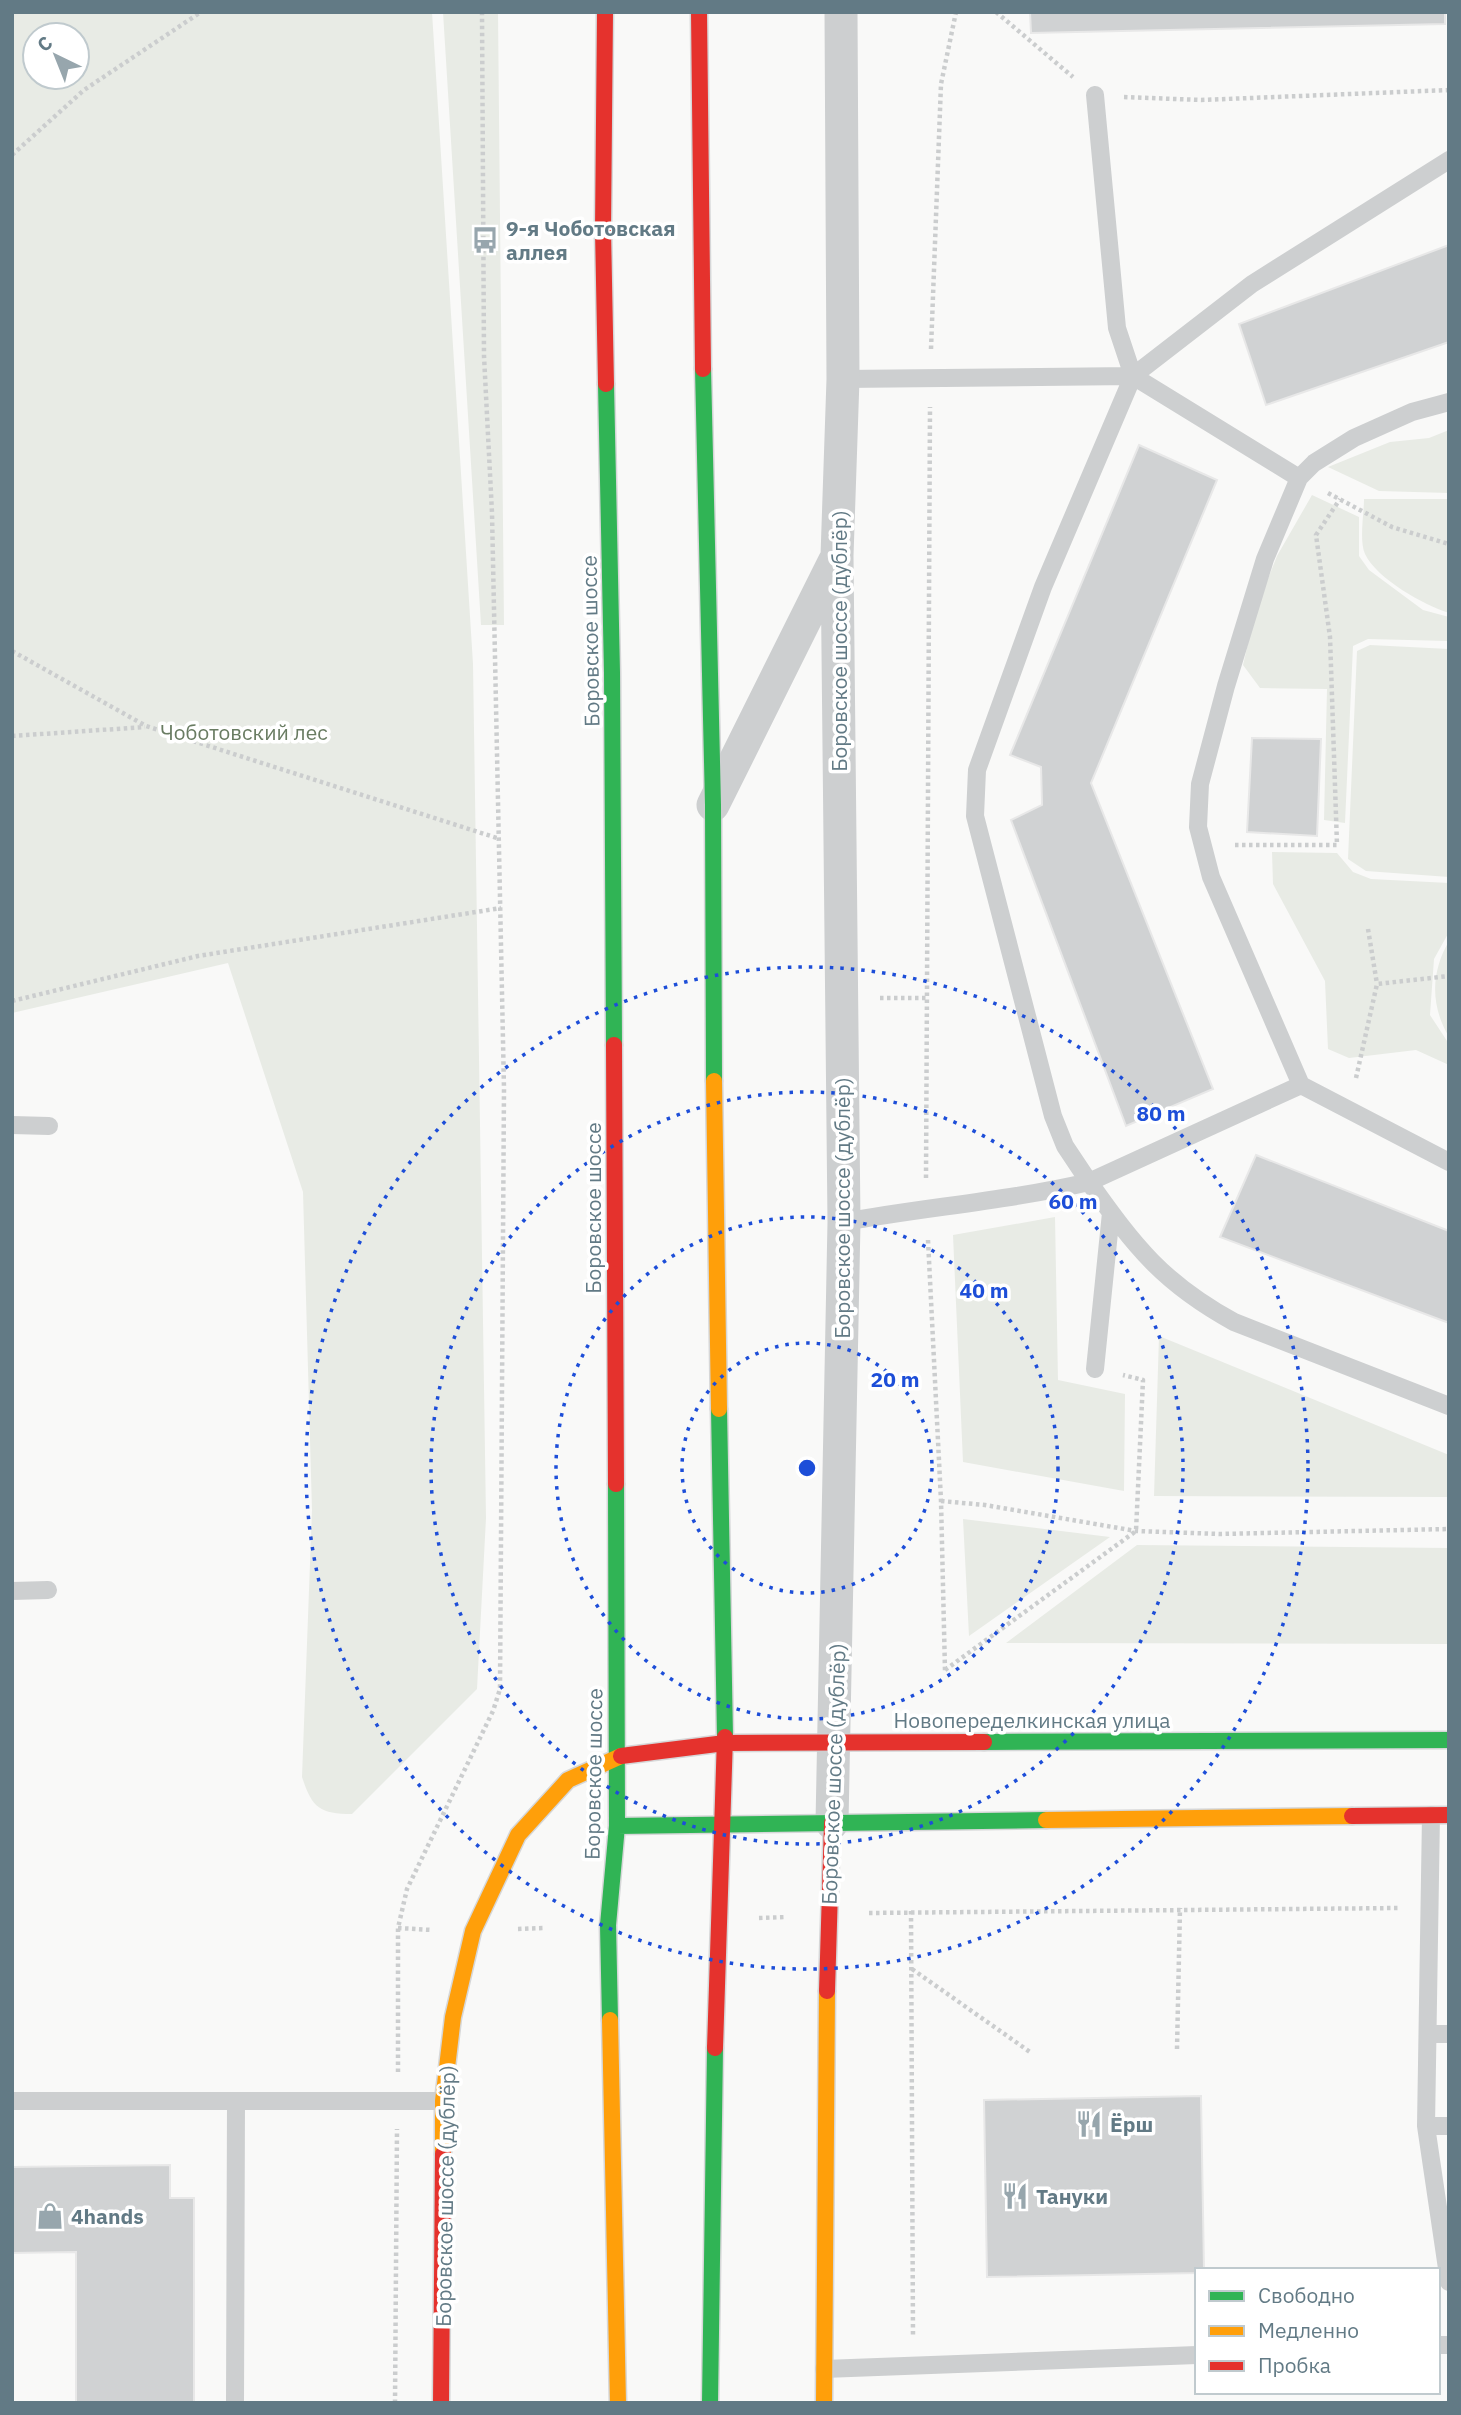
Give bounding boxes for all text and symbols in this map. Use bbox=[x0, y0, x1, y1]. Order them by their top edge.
north arrow bbox=[21, 21, 91, 91]
text: С bbox=[32, 31, 57, 57]
place label: 9-я Чоботовская аллея bbox=[506, 214, 676, 266]
bus stop icon: 9-я Чоботовская аллея bbox=[470, 225, 500, 255]
street label: Боровское шоссе (дублёр) bbox=[825, 510, 853, 772]
street label: Боровское шоссе bbox=[575, 555, 605, 727]
park label: Чоботовский лес bbox=[160, 718, 328, 746]
street label: Боровское шоссе (дублёр) bbox=[828, 1077, 856, 1339]
text: 80 m bbox=[1137, 1099, 1185, 1127]
street label: Боровское шоссе bbox=[579, 1122, 607, 1294]
text: 60 m bbox=[1049, 1187, 1097, 1215]
text: 40 m bbox=[960, 1276, 1008, 1304]
text: 20 m bbox=[871, 1365, 919, 1393]
centre of rings bbox=[795, 1456, 819, 1480]
street label: Боровское шоссе (дублёр) bbox=[814, 1643, 852, 1905]
street label: Боровское шоссе bbox=[578, 1688, 608, 1860]
street label: Новопеределкинская улица bbox=[893, 1706, 1171, 1734]
street label: Боровское шоссе (дублёр) bbox=[429, 2065, 461, 2327]
restaurant icon: Ёрш bbox=[1074, 2109, 1104, 2139]
place label: Ёрш bbox=[1110, 2110, 1153, 2138]
restaurant icon: Тануки bbox=[1000, 2181, 1030, 2211]
place label: Тануки bbox=[1036, 2182, 1108, 2210]
shop icon: 4hands bbox=[35, 2201, 65, 2231]
place label: 4hands bbox=[71, 2202, 144, 2230]
legend bbox=[1195, 2268, 1440, 2394]
text: Свободно bbox=[1258, 2281, 1355, 2309]
text: Медленно bbox=[1258, 2316, 1359, 2344]
text: Пробка bbox=[1258, 2351, 1331, 2379]

